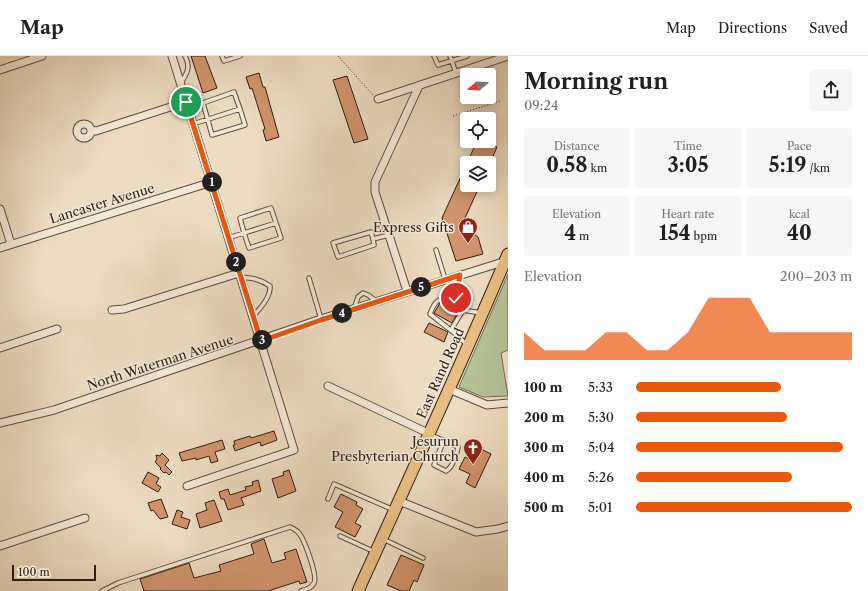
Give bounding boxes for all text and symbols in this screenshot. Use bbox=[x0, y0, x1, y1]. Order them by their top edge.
text: Map bbox=[20, 16, 64, 39]
text: Map bbox=[666, 19, 696, 37]
text: Directions bbox=[718, 19, 787, 37]
text: Saved bbox=[809, 19, 848, 37]
north arrow bbox=[460, 68, 496, 104]
map controls bbox=[460, 68, 496, 192]
text: Morning run bbox=[524, 68, 668, 95]
button: share bbox=[810, 69, 852, 111]
pin bbox=[169, 85, 203, 119]
icon: arrive bbox=[175, 91, 197, 113]
text: 09:24 bbox=[524, 97, 559, 113]
button: locate bbox=[460, 112, 496, 148]
text: Distance bbox=[554, 139, 599, 153]
text: Time bbox=[674, 139, 702, 153]
text: Pace bbox=[787, 139, 812, 153]
text: 0.58 bbox=[546, 153, 588, 177]
text: 3:05 bbox=[667, 153, 709, 177]
text: 5:19 bbox=[769, 153, 807, 177]
button: layers bbox=[460, 156, 496, 192]
text: km bbox=[588, 161, 607, 175]
text: /km bbox=[807, 161, 830, 175]
pin: 1 bbox=[202, 172, 222, 192]
text: 1 bbox=[210, 175, 214, 189]
street label: Lancaster Avenue bbox=[48, 179, 156, 227]
text: Elevation bbox=[552, 207, 601, 221]
text: Heart rate bbox=[661, 207, 715, 221]
text: kcal bbox=[789, 207, 810, 221]
shop icon: Express Gifts bbox=[457, 216, 479, 244]
place label: Express Gifts bbox=[373, 219, 454, 235]
text: 4 bbox=[564, 221, 576, 245]
text: 154 bbox=[659, 221, 691, 245]
text: 40 bbox=[787, 221, 812, 245]
text: m bbox=[576, 229, 589, 243]
text: bpm bbox=[691, 229, 717, 243]
pin: 2 bbox=[226, 252, 246, 272]
text: 2 bbox=[233, 255, 239, 269]
text: Elevation bbox=[524, 268, 582, 284]
text: 200–203 m bbox=[780, 268, 852, 284]
pin: 5 bbox=[411, 277, 431, 297]
text: 5 bbox=[418, 280, 424, 294]
pin bbox=[439, 281, 473, 315]
icon: check bbox=[445, 287, 467, 309]
pin: 4 bbox=[332, 303, 352, 323]
text: 4 bbox=[339, 306, 345, 320]
street label: East Rand Road bbox=[413, 325, 467, 421]
pin: 3 bbox=[252, 330, 272, 350]
street label: North Waterman Avenue bbox=[85, 331, 235, 393]
text: 3 bbox=[259, 333, 265, 347]
text: 100 m bbox=[524, 379, 563, 395]
text: 5:33 bbox=[588, 379, 613, 395]
text: 200 m bbox=[524, 409, 564, 425]
text: 5:30 bbox=[588, 409, 614, 425]
place label: Jesurun Presbyterian Church bbox=[331, 433, 459, 464]
church icon: Jesurun Presbyterian Church bbox=[462, 437, 484, 465]
text: 300 m bbox=[524, 439, 564, 455]
text: 5:04 bbox=[588, 439, 614, 455]
text: 400 m bbox=[524, 469, 564, 485]
text: 5:26 bbox=[588, 469, 614, 485]
text: 500 m bbox=[524, 499, 564, 515]
text: 5:01 bbox=[588, 499, 612, 515]
scale bar bbox=[12, 563, 96, 582]
text: 100 m bbox=[18, 565, 50, 579]

